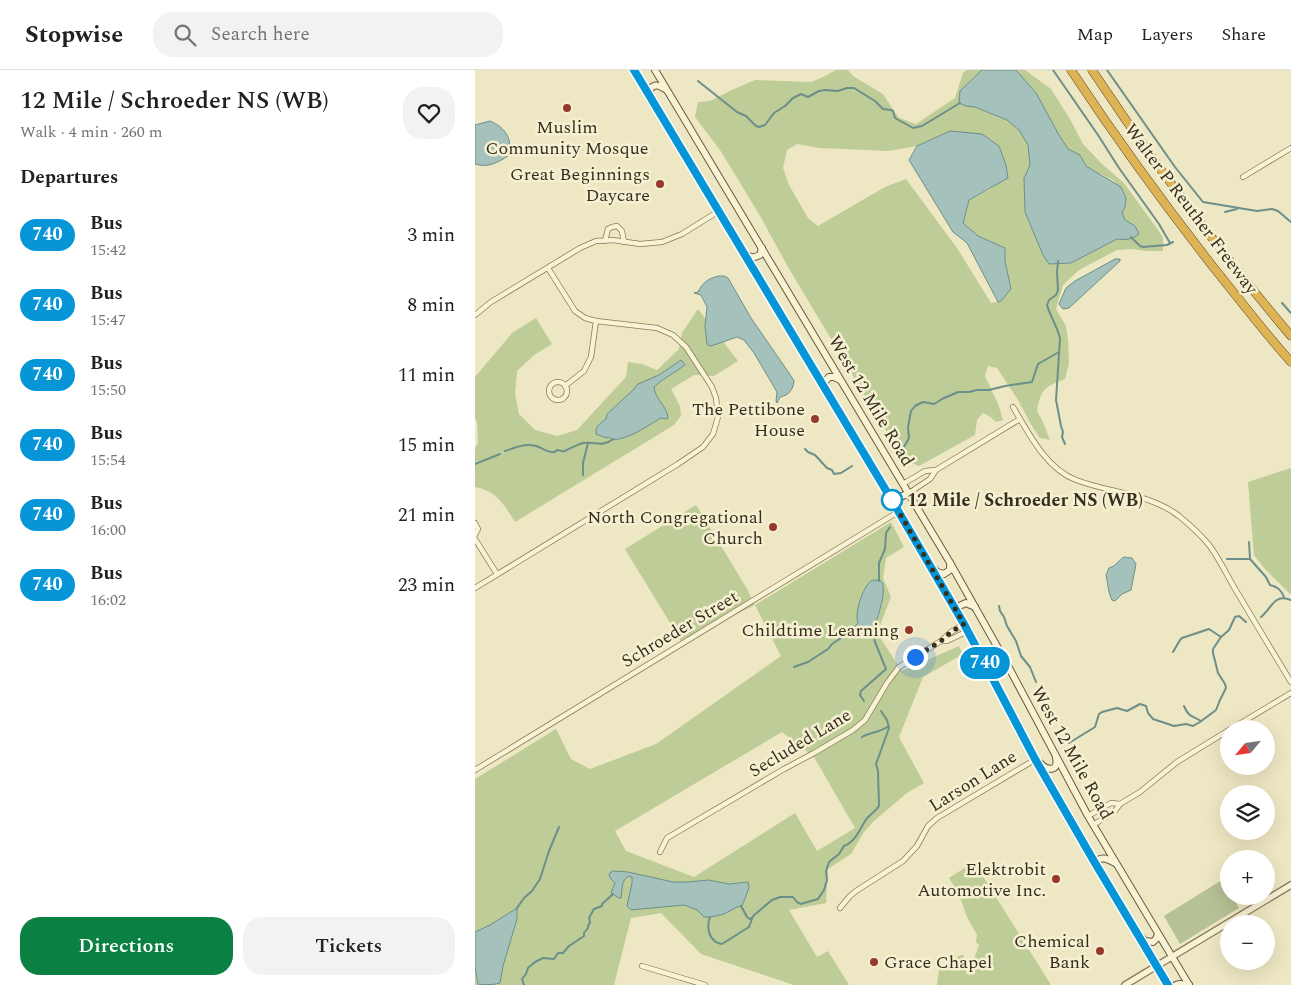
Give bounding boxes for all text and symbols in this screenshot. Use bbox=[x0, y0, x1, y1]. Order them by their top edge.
search box bbox=[153, 12, 503, 57]
text: Stopwise bbox=[25, 17, 123, 53]
text: Search here bbox=[211, 20, 310, 49]
icon: search bbox=[171, 21, 199, 49]
text: Map bbox=[1077, 21, 1113, 48]
text: Layers bbox=[1141, 21, 1193, 48]
text: Share bbox=[1221, 21, 1266, 48]
text: 12 Mile / Schroeder NS (WB) bbox=[20, 83, 329, 119]
button: heart bbox=[403, 87, 455, 139]
marker: Muslim Community Mosque bbox=[561, 102, 573, 114]
place label: Muslim Community Mosque bbox=[486, 114, 649, 162]
street label: Walter P Reuther Freeway bbox=[1118, 118, 1265, 301]
text: Walk · 4 min · 260 m bbox=[20, 120, 163, 144]
place label: Great Beginnings Daycare bbox=[510, 161, 650, 209]
text: Departures bbox=[20, 163, 118, 192]
marker: Great Beginnings Daycare bbox=[654, 178, 666, 190]
text: Bus bbox=[90, 209, 123, 238]
text: 740 bbox=[32, 221, 63, 248]
text: 3 min bbox=[407, 221, 455, 250]
text: 15:42 bbox=[90, 238, 126, 262]
text: Bus bbox=[90, 279, 123, 308]
text: 740 bbox=[32, 291, 63, 318]
text: 8 min bbox=[407, 291, 455, 320]
text: 15:47 bbox=[90, 308, 126, 332]
street label: West 12 Mile Road bbox=[821, 330, 921, 472]
text: Bus bbox=[90, 349, 123, 378]
text: 740 bbox=[32, 361, 63, 388]
text: 11 min bbox=[398, 361, 455, 390]
text: 15:50 bbox=[90, 378, 126, 402]
place label: The Pettibone House bbox=[692, 396, 805, 444]
marker: The Pettibone House bbox=[809, 413, 821, 425]
text: Bus bbox=[90, 419, 123, 448]
text: 740 bbox=[32, 431, 63, 458]
text: 15 min bbox=[398, 431, 455, 460]
text: 15:54 bbox=[90, 448, 126, 472]
place label: 12 Mile / Schroeder NS (WB) bbox=[907, 487, 1143, 514]
text: Bus bbox=[90, 489, 123, 518]
marker: 12 Mile / Schroeder NS (WB) bbox=[881, 489, 903, 511]
text: 740 bbox=[32, 501, 63, 528]
text: 21 min bbox=[398, 501, 455, 530]
place label: North Congregational Church bbox=[587, 504, 763, 552]
text: 16:00 bbox=[90, 518, 126, 542]
marker: North Congregational Church bbox=[767, 521, 779, 533]
text: Bus bbox=[90, 559, 123, 588]
text: 740 bbox=[32, 571, 63, 598]
text: 23 min bbox=[398, 571, 455, 600]
street label: Schroeder Street bbox=[616, 583, 744, 675]
text: 16:02 bbox=[90, 588, 126, 612]
place label: Childtime Learning bbox=[742, 617, 899, 644]
marker: Childtime Learning bbox=[903, 624, 915, 636]
your location bbox=[903, 645, 928, 670]
line badge: 740 bbox=[956, 647, 1014, 679]
text: 740 bbox=[970, 649, 1000, 676]
street label: West 12 Mile Road bbox=[1024, 681, 1120, 825]
street label: Secluded Lane bbox=[744, 702, 856, 784]
north arrow bbox=[1220, 720, 1275, 775]
map controls bbox=[1220, 720, 1275, 970]
street label: Larson Lane bbox=[924, 743, 1022, 819]
button: layers bbox=[1220, 785, 1275, 840]
button: + bbox=[1220, 850, 1275, 905]
place label: Elektrobit Automotive Inc. bbox=[917, 856, 1046, 904]
marker: Elektrobit Automotive Inc. bbox=[1050, 873, 1062, 885]
button: − bbox=[1220, 915, 1275, 970]
button: Directions bbox=[20, 917, 233, 975]
button: Tickets bbox=[243, 917, 455, 975]
place label: Chemical Bank bbox=[1014, 928, 1090, 976]
marker: Chemical Bank bbox=[1094, 945, 1106, 957]
place label: Grace Chapel bbox=[884, 949, 992, 976]
marker: Grace Chapel bbox=[868, 956, 880, 968]

